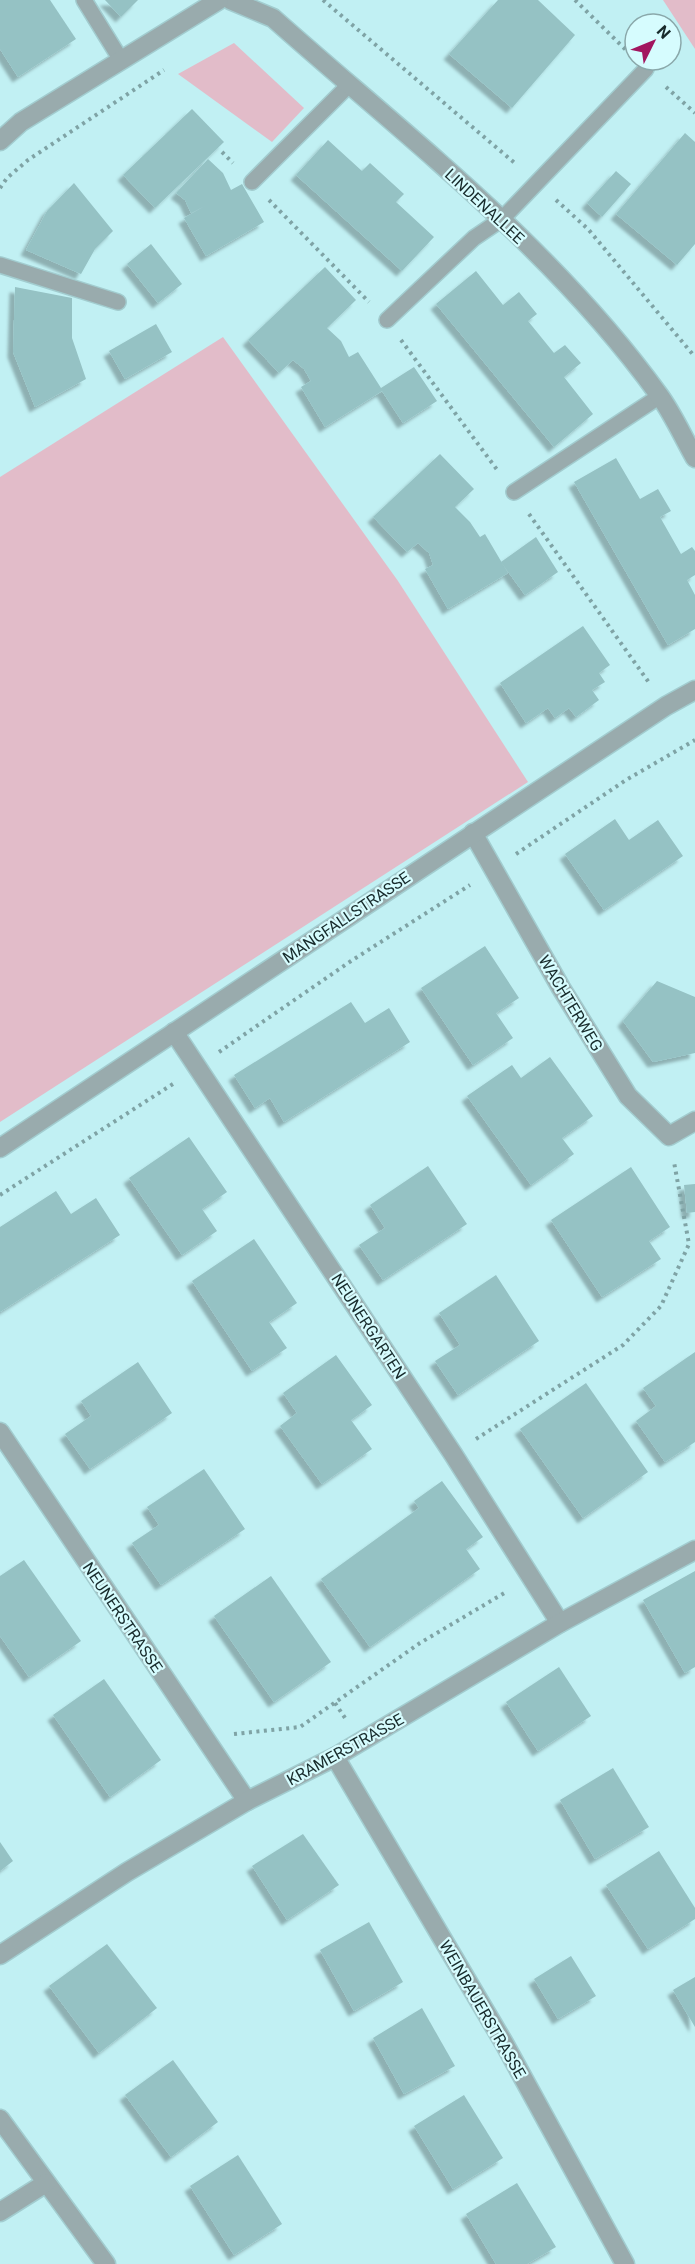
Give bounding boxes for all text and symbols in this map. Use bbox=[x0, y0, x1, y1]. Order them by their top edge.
north arrow bbox=[623, 12, 683, 72]
text: N bbox=[653, 22, 674, 43]
street label: LINDENALLEE bbox=[441, 165, 528, 248]
street label: MANGFALLSTRASSE bbox=[279, 868, 414, 967]
street label: WACHTERWEG bbox=[534, 952, 607, 1055]
street label: NEUNERGARTEN bbox=[327, 1270, 410, 1383]
street label: NEUNERSTRASSE bbox=[79, 1559, 166, 1676]
street label: KRAMERSTRASSE bbox=[283, 1709, 407, 1789]
street label: WEINBAUERSTRASSE bbox=[435, 1937, 530, 2082]

